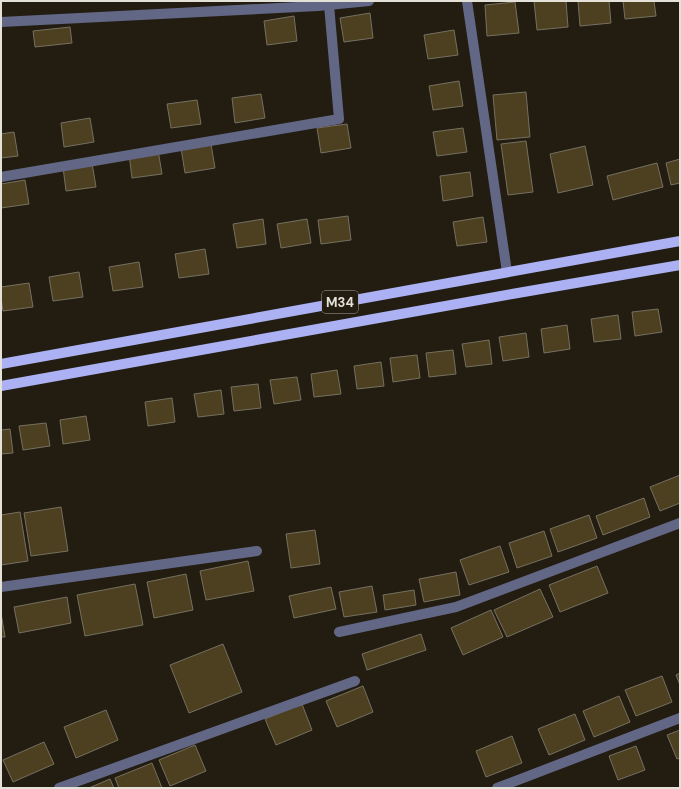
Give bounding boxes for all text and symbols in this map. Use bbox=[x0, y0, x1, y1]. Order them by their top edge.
road number: M34 bbox=[322, 291, 358, 313]

